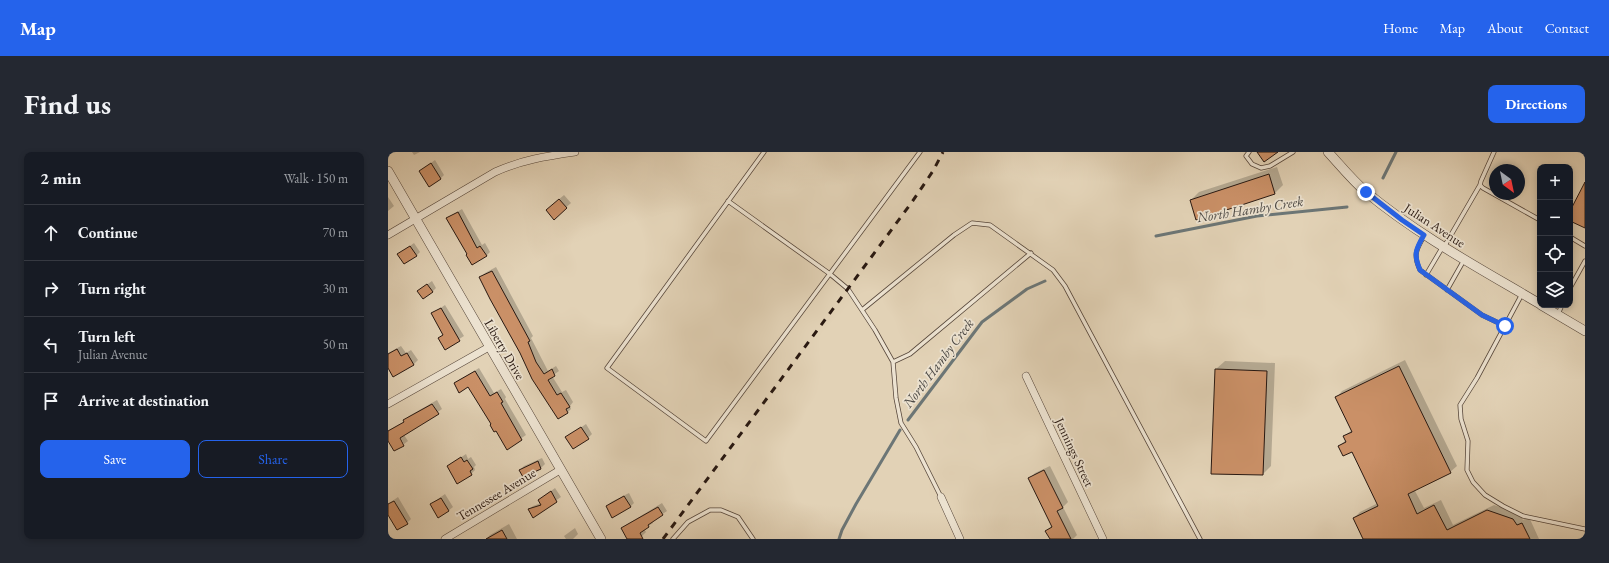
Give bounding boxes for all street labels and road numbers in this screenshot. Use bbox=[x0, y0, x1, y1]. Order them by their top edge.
street label: Julian Avenue bbox=[1400, 199, 1469, 251]
street label: Liberty Drive bbox=[480, 316, 529, 383]
street label: Jennings Street bbox=[1051, 414, 1098, 489]
street label: Tennessee Avenue bbox=[454, 464, 539, 525]

